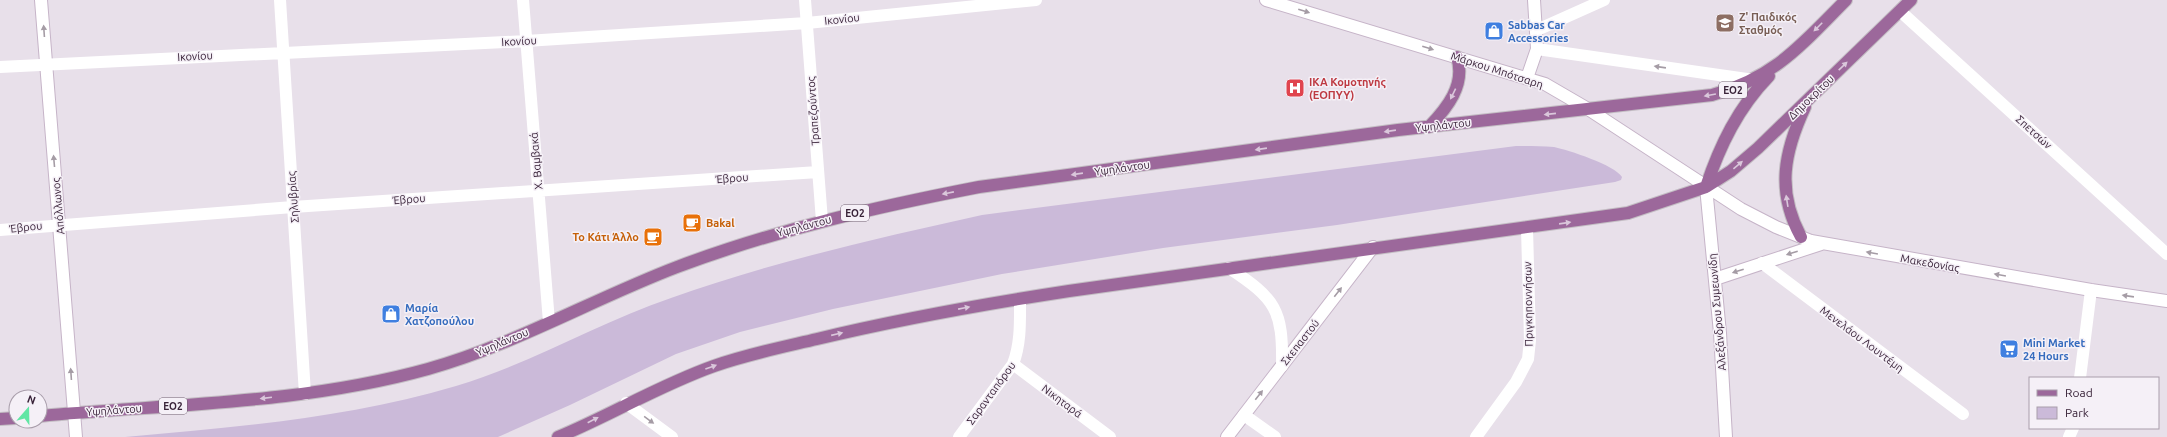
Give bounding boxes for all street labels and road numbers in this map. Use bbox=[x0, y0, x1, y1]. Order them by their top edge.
street label: Ικονίου bbox=[824, 11, 860, 27]
street label: Ικονίου bbox=[501, 34, 537, 48]
street label: Ικονίου bbox=[177, 49, 213, 63]
street label: Μάρκου Μπότσαρη bbox=[1449, 49, 1545, 91]
street label: Δημοκρίτου bbox=[1786, 72, 1836, 122]
street label: Τραπεζούντος bbox=[805, 76, 822, 146]
road number: ΕΟ2 bbox=[1719, 82, 1747, 98]
street label: Σπετσών bbox=[2014, 113, 2055, 152]
street label: Υψηλάντου bbox=[1415, 116, 1471, 134]
street label: Χ. Βαμβακά bbox=[527, 131, 544, 190]
street label: Υψηλάντου bbox=[1094, 158, 1150, 178]
street label: Σηλυβρίας bbox=[285, 171, 302, 223]
street label: Έβρου bbox=[714, 171, 749, 185]
street label: Απόλλωνος bbox=[50, 177, 67, 235]
street label: Έβρου bbox=[391, 192, 426, 206]
road number: ΕΟ2 bbox=[841, 205, 869, 221]
street label: Υψηλάντου bbox=[775, 213, 833, 239]
street label: Έβρου bbox=[8, 219, 43, 235]
street label: Μακεδονίας bbox=[1899, 252, 1961, 275]
street label: Αλεξάνδρου Συμεωνίδη bbox=[1706, 253, 1729, 371]
street label: Πριγκηποννήσων bbox=[1521, 261, 1535, 347]
street label: Μενελάου Λουντέμη bbox=[1818, 304, 1906, 374]
street label: Σκεπαστού bbox=[1278, 317, 1322, 367]
street label: Υψηλάντου bbox=[474, 326, 530, 358]
street label: Σαρανταπόρου bbox=[964, 359, 1018, 427]
street label: Νικηταρά bbox=[1039, 382, 1085, 420]
road number: ΕΟ2 bbox=[159, 398, 187, 414]
street label: Υψηλάντου bbox=[86, 402, 142, 418]

